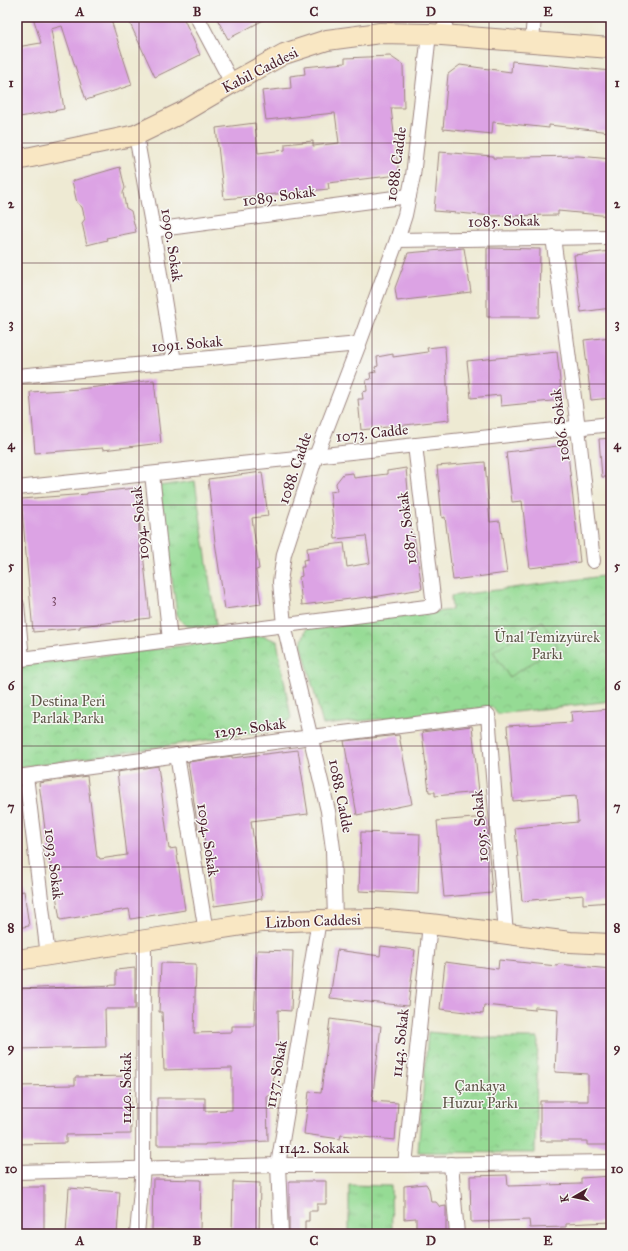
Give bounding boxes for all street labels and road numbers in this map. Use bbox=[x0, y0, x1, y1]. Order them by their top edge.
street label: Kabil Caddesi bbox=[219, 43, 301, 97]
street label: 1088. Cadde bbox=[382, 126, 410, 202]
street label: 1089. Sokak bbox=[241, 182, 317, 210]
street label: 1090. Sokak bbox=[157, 207, 187, 283]
street label: 1085. Sokak bbox=[468, 211, 540, 231]
street label: 1091. Sokak bbox=[151, 332, 223, 356]
street label: 1086. Sokak bbox=[547, 388, 573, 462]
street label: 1073. Cadde bbox=[335, 420, 409, 446]
street label: 1088. Cadde bbox=[274, 430, 316, 506]
street label: 1094. Sokak bbox=[127, 485, 153, 561]
street label: 1087. Sokak bbox=[394, 491, 420, 565]
street label: 1292. Sokak bbox=[213, 714, 287, 742]
street label: 1088. Cadde bbox=[325, 758, 357, 834]
street label: 1095. Sokak bbox=[468, 789, 492, 863]
street label: 1094. Sokak bbox=[193, 802, 223, 878]
street label: 1093. Sokak bbox=[41, 827, 67, 901]
street label: Lizbon Caddesi bbox=[265, 910, 361, 932]
street label: 1143. Sokak bbox=[387, 1008, 413, 1078]
street label: 1137. Sokak bbox=[261, 1039, 291, 1109]
street label: 1140. Sokak bbox=[117, 1052, 135, 1124]
street label: 1142. Sokak bbox=[279, 1139, 349, 1157]

